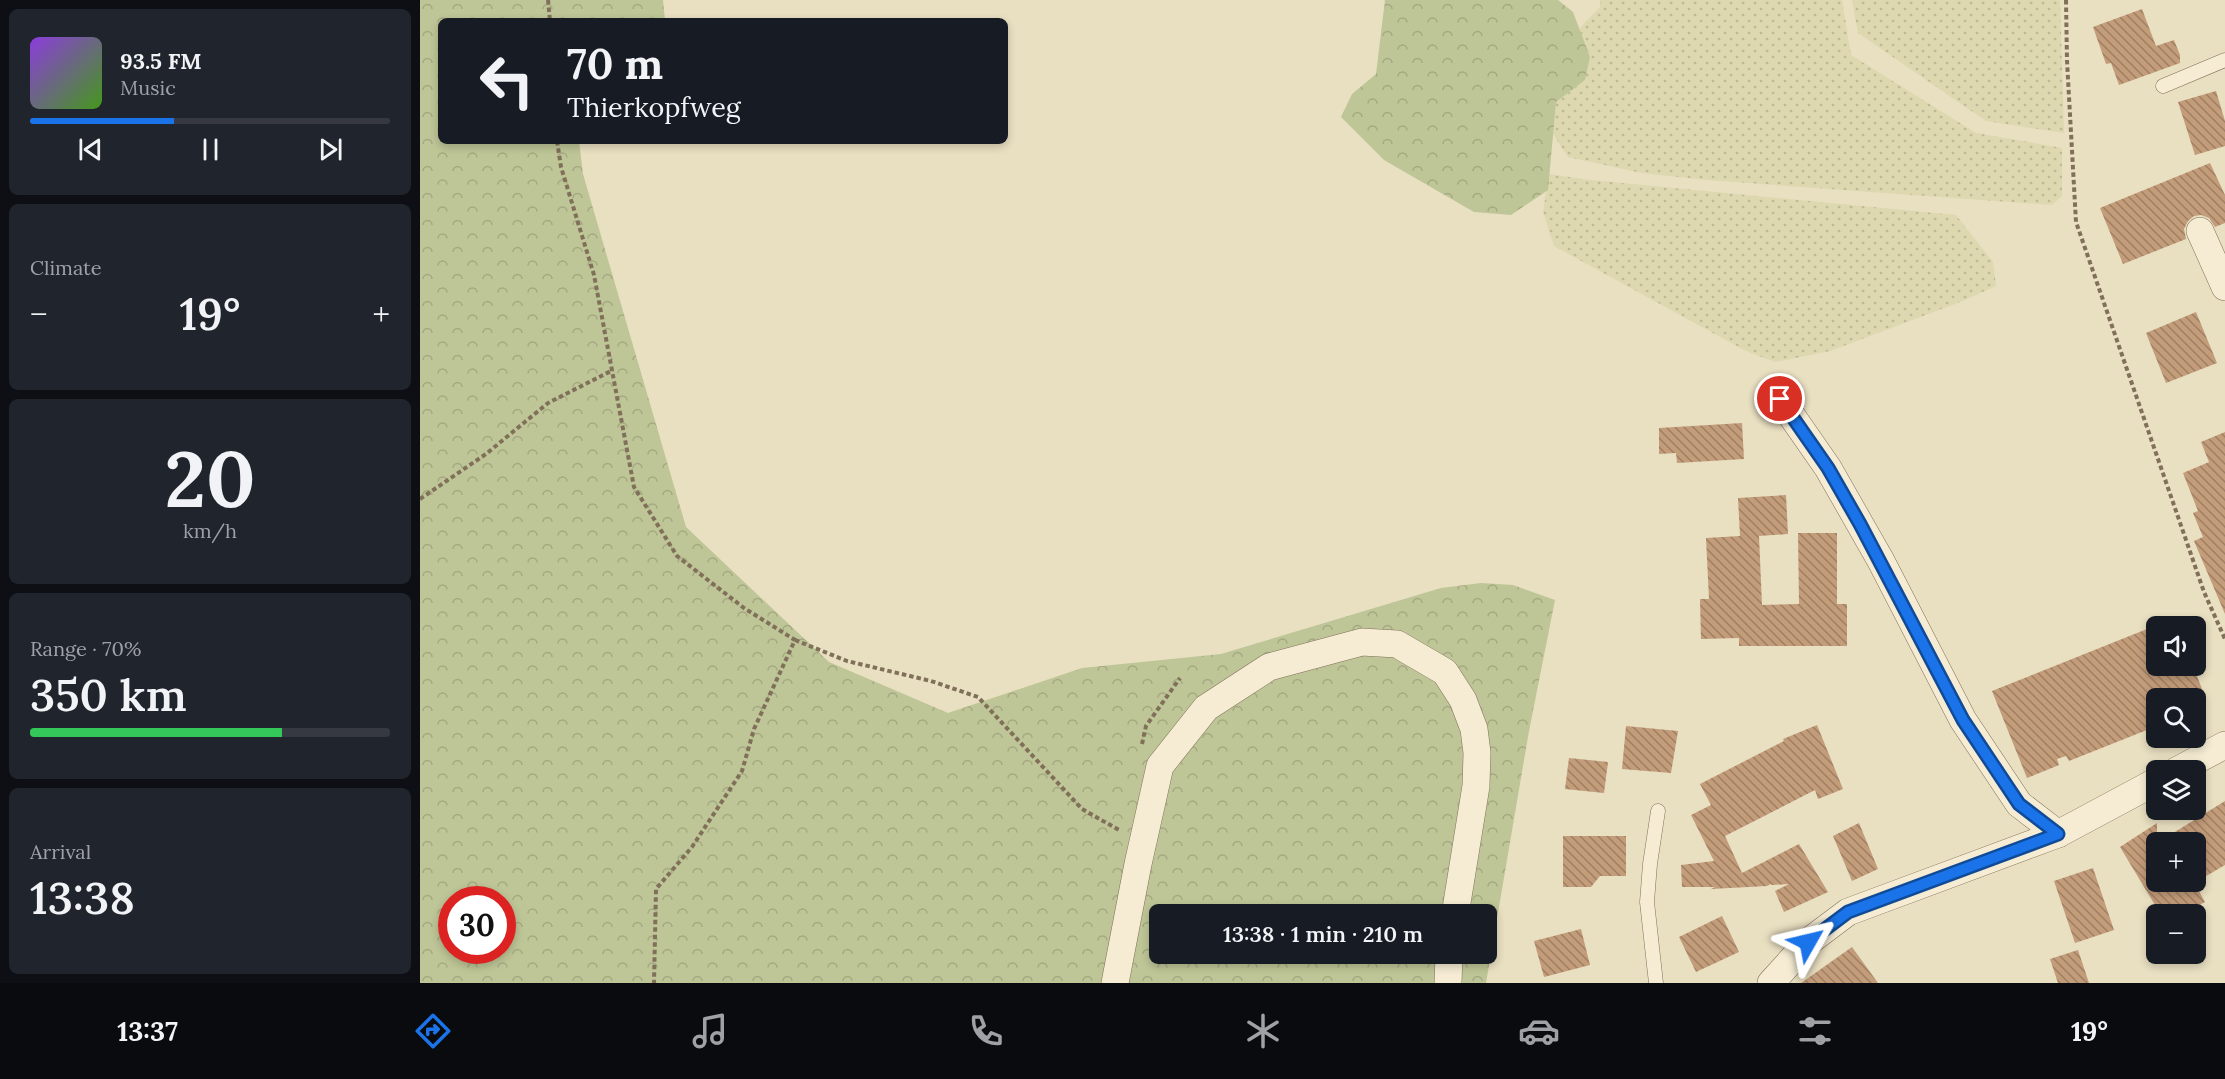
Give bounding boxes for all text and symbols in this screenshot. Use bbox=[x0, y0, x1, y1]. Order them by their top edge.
text: 70 m bbox=[567, 37, 663, 91]
icon: left bbox=[468, 42, 546, 120]
text: 93.5 FM bbox=[120, 47, 202, 75]
text: Music bbox=[120, 75, 176, 100]
text: Thierkopfweg bbox=[567, 90, 741, 124]
icon: previous bbox=[74, 133, 107, 166]
icon: pause bbox=[194, 133, 227, 166]
icon: next bbox=[314, 133, 347, 166]
text: Climate bbox=[30, 255, 102, 280]
text: 19° bbox=[179, 285, 241, 342]
text: − bbox=[30, 293, 48, 335]
text: + bbox=[373, 293, 390, 335]
pin bbox=[1754, 373, 1805, 424]
icon: arrive bbox=[1763, 382, 1796, 415]
text: 20 bbox=[164, 429, 256, 528]
text: km/h bbox=[183, 518, 237, 543]
map controls bbox=[2146, 616, 2206, 964]
button: sound bbox=[2146, 616, 2206, 676]
text: Range · 70% bbox=[30, 636, 141, 661]
text: 350 km bbox=[30, 666, 187, 723]
button: search bbox=[2146, 688, 2206, 748]
button: layers bbox=[2146, 760, 2206, 820]
button: + bbox=[2146, 832, 2206, 892]
text: Arrival bbox=[30, 839, 91, 864]
text: 13:38 bbox=[30, 869, 135, 926]
speed limit sign: 30 bbox=[438, 886, 516, 964]
button: − bbox=[2146, 904, 2206, 964]
position arrow bbox=[1776, 910, 1840, 974]
text: 13:38 · 1 min · 210 m bbox=[1223, 920, 1423, 948]
icon: directions bbox=[412, 1010, 454, 1052]
icon: music bbox=[689, 1010, 731, 1052]
icon: phone bbox=[965, 1010, 1007, 1052]
icon: climate bbox=[1242, 1010, 1284, 1052]
icon: car bbox=[1518, 1010, 1560, 1052]
icon: filters bbox=[1794, 1010, 1836, 1052]
text: 13:37 bbox=[117, 1014, 178, 1048]
text: 19° bbox=[2071, 1014, 2108, 1048]

